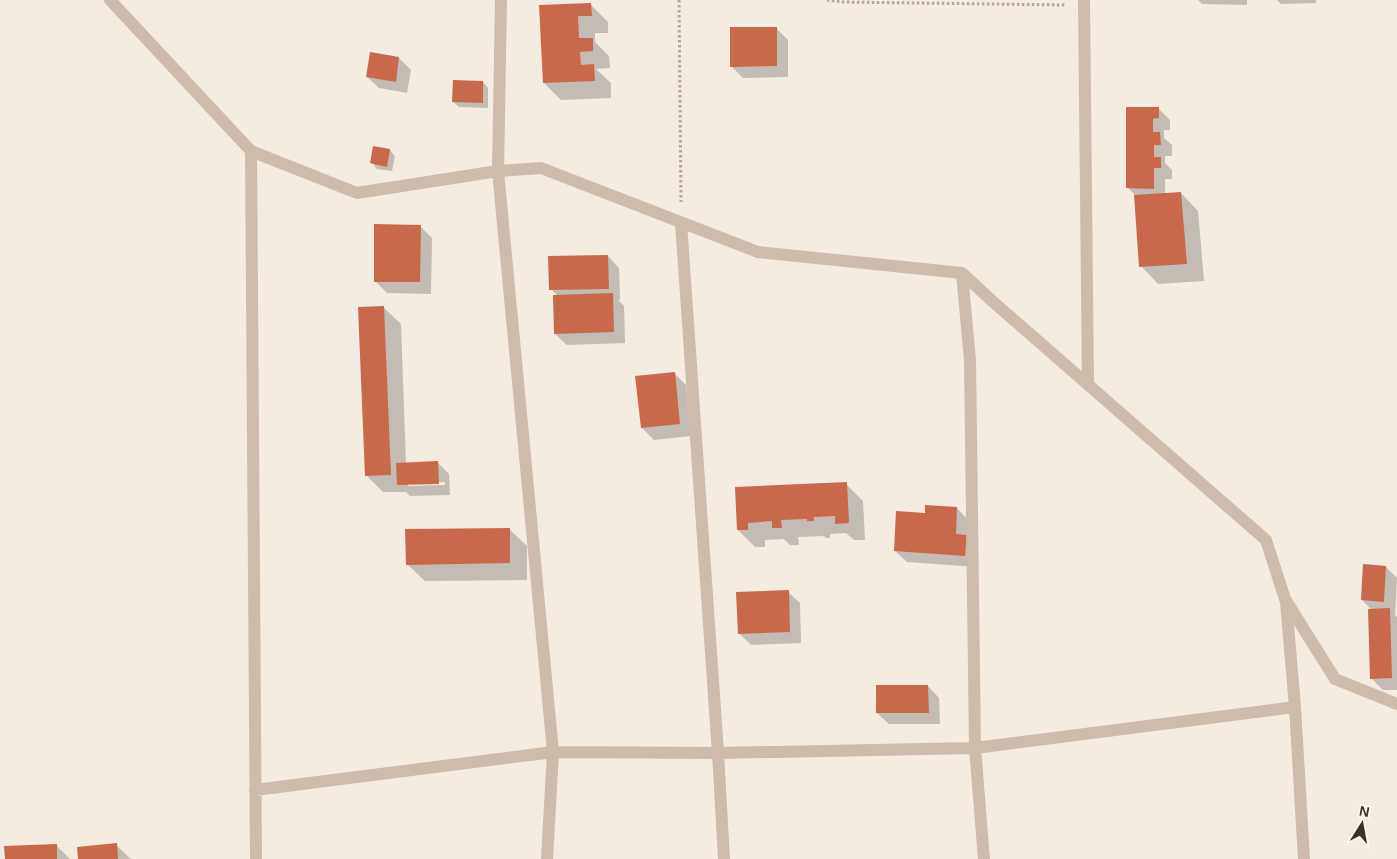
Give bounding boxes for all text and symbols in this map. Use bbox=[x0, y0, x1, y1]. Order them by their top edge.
north arrow bbox=[1337, 799, 1387, 849]
text: N bbox=[1358, 802, 1371, 820]

